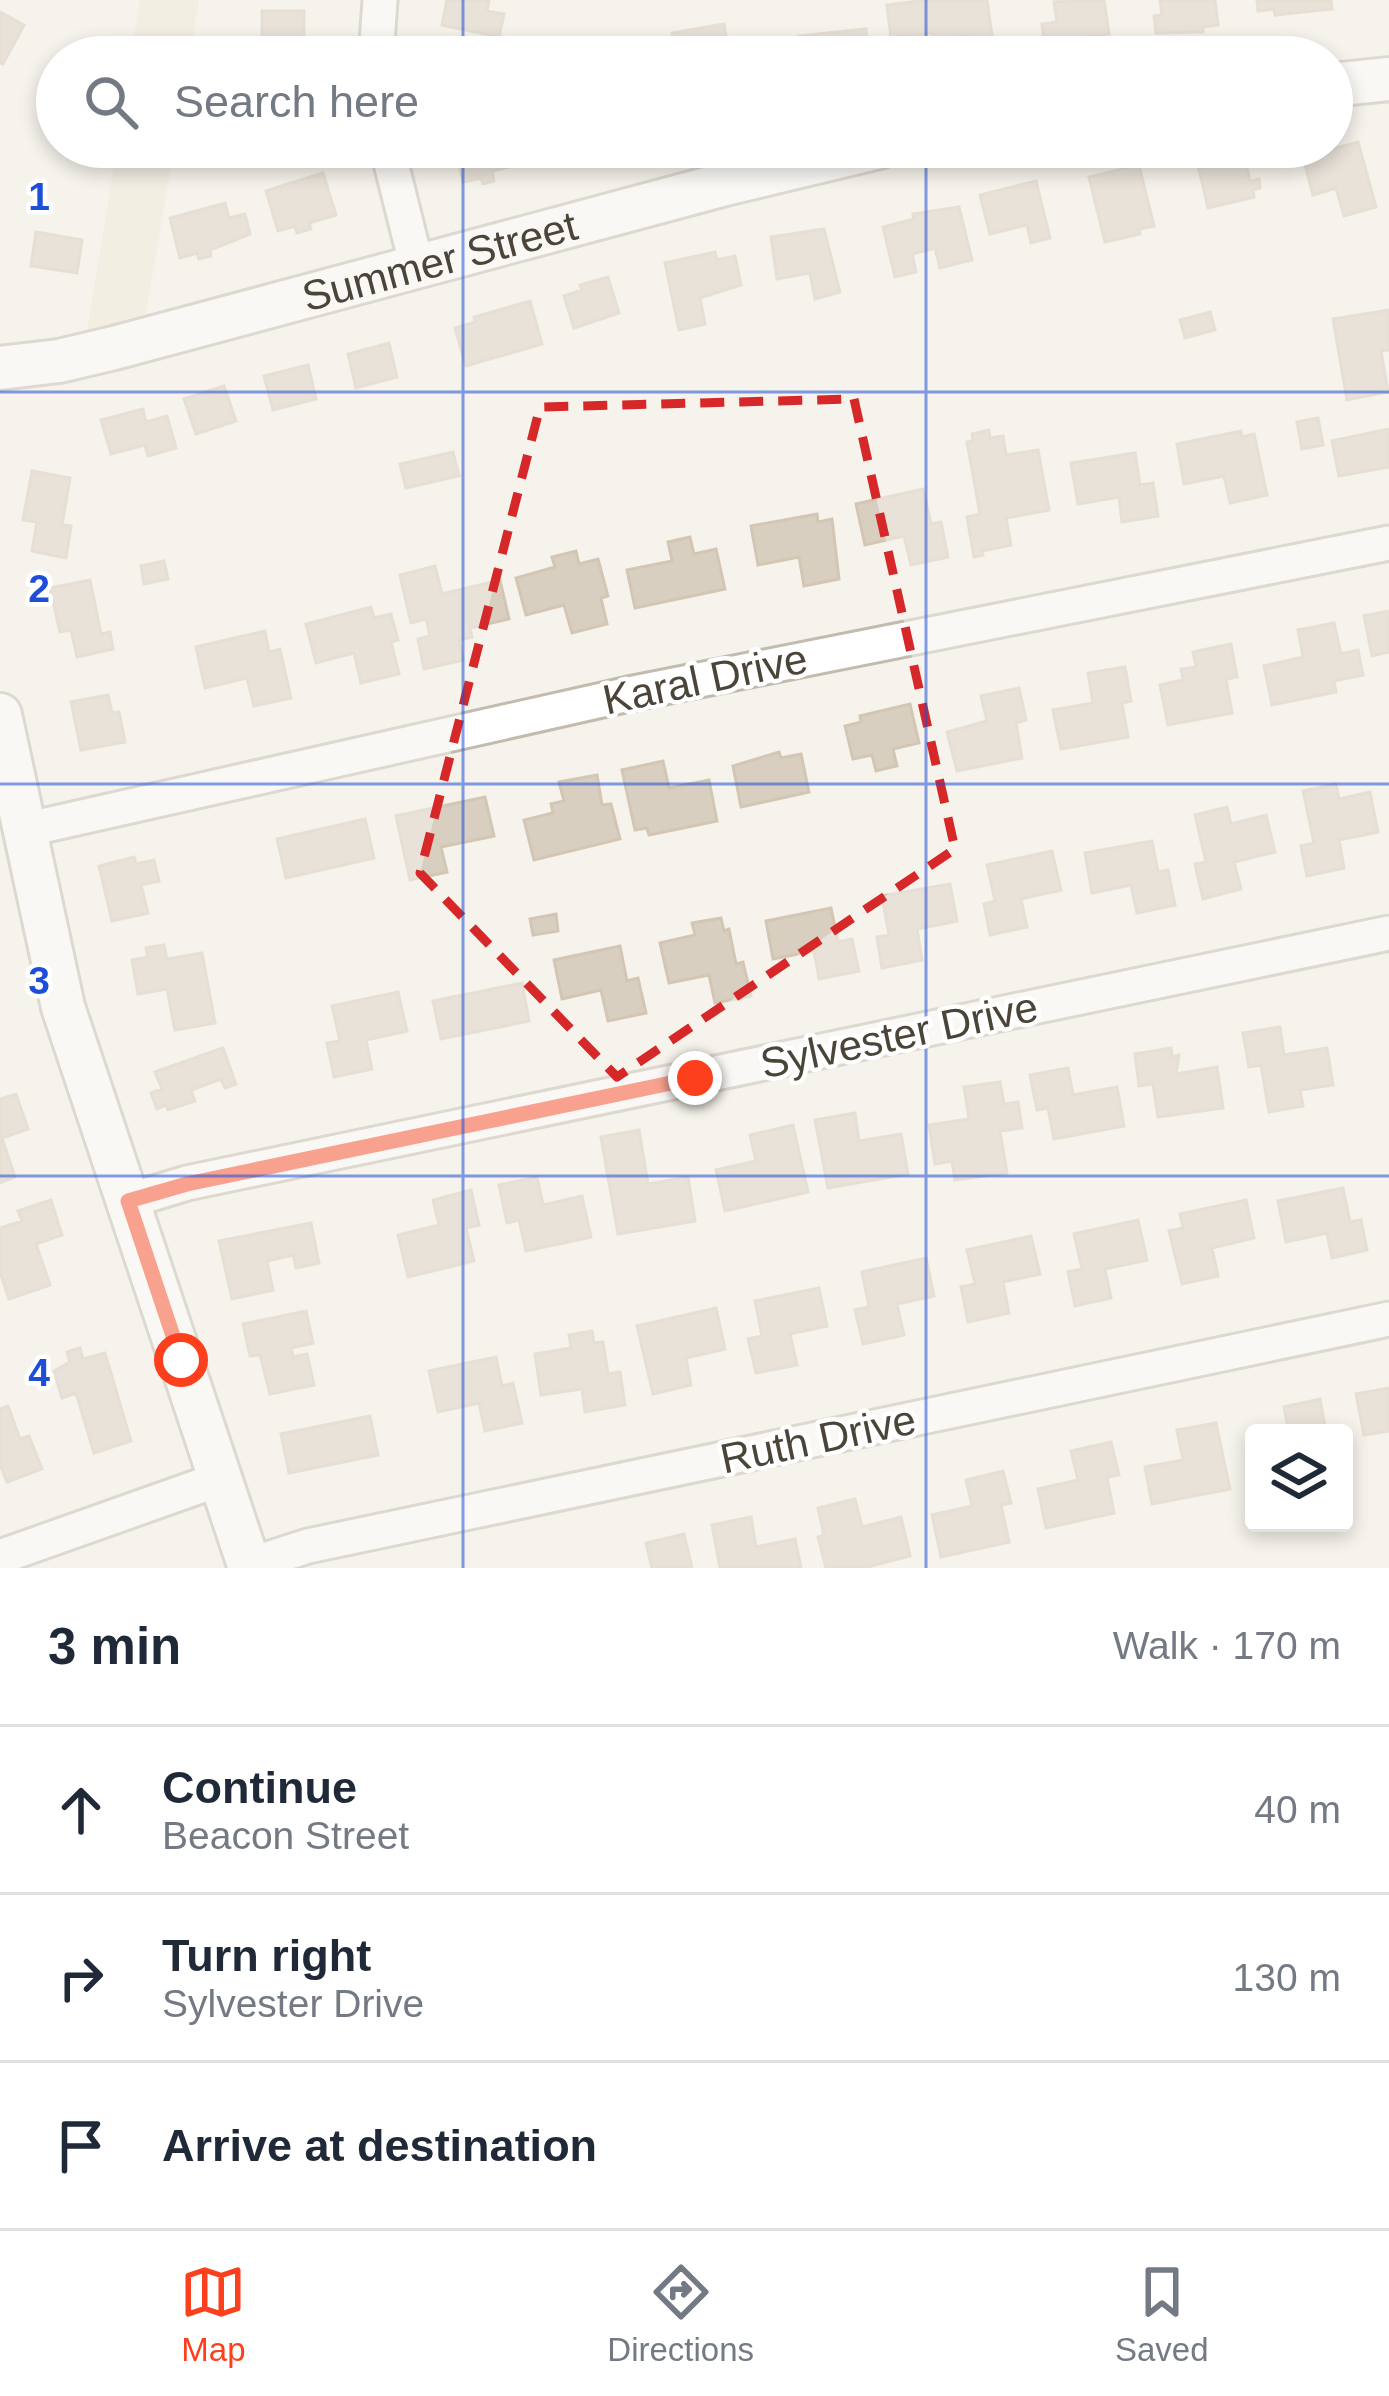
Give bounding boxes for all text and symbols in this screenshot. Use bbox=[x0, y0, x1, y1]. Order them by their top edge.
search box bbox=[36, 36, 1353, 168]
icon: search bbox=[78, 69, 144, 135]
text: Search here bbox=[174, 76, 419, 127]
text: 1 bbox=[28, 175, 50, 218]
street label: Summer Street bbox=[297, 201, 582, 320]
text: 2 bbox=[28, 567, 50, 610]
street label: Karal Drive bbox=[599, 634, 811, 724]
text: 3 bbox=[28, 959, 50, 1002]
street label: Sylvester Drive bbox=[756, 983, 1042, 1087]
route end bbox=[668, 1051, 722, 1105]
route start bbox=[154, 1333, 208, 1387]
text: 4 bbox=[28, 1351, 50, 1394]
street label: Ruth Drive bbox=[716, 1395, 920, 1483]
map controls bbox=[1245, 1424, 1353, 1532]
button: layers bbox=[1245, 1424, 1353, 1532]
text: 3 min bbox=[48, 1618, 181, 1675]
text: Walk · 170 m bbox=[1113, 1624, 1341, 1667]
text: Continue bbox=[162, 1762, 357, 1813]
icon: ahead bbox=[48, 1777, 114, 1843]
text: 40 m bbox=[1254, 1788, 1341, 1831]
text: Beacon Street bbox=[162, 1814, 409, 1857]
text: Turn right bbox=[162, 1930, 371, 1981]
icon: right bbox=[48, 1945, 114, 2011]
text: 130 m bbox=[1233, 1956, 1341, 1999]
text: Sylvester Drive bbox=[162, 1982, 424, 2025]
icon: arrive bbox=[48, 2113, 114, 2179]
text: Arrive at destination bbox=[162, 2120, 597, 2171]
tab: Map bbox=[180, 2259, 246, 2369]
tab: Directions bbox=[607, 2259, 754, 2369]
tab: Saved bbox=[1115, 2259, 1209, 2369]

